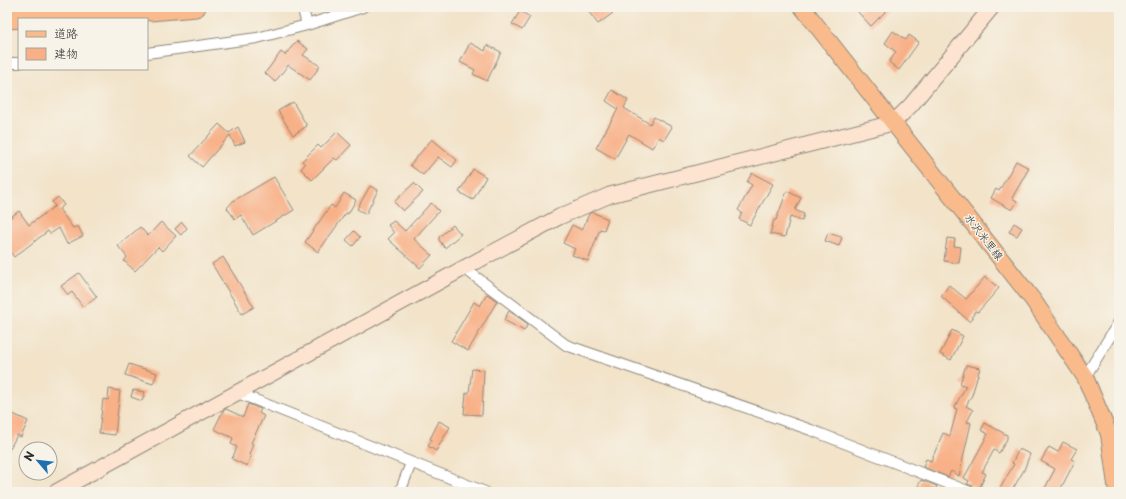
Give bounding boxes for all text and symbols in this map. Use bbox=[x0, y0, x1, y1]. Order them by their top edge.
legend bbox=[18, 18, 148, 70]
text: 道路 bbox=[54, 24, 78, 42]
text: 建物 bbox=[54, 44, 78, 62]
street label: 水沢米里線 bbox=[961, 210, 1008, 264]
north arrow bbox=[18, 441, 58, 481]
text: N bbox=[19, 448, 38, 464]

